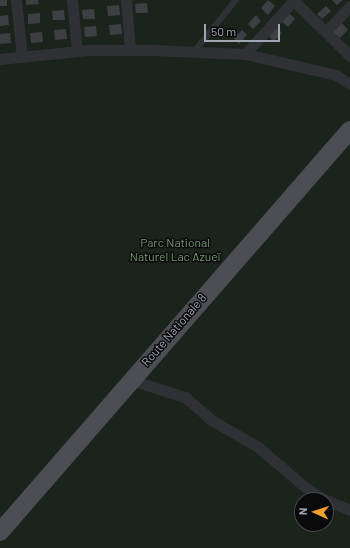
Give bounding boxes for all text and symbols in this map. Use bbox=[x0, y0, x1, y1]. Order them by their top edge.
scale bar bbox=[206, 16, 282, 42]
text: 50 m bbox=[211, 24, 236, 38]
park label: Parc National Naturel Lac Azueï bbox=[130, 236, 220, 264]
street label: Route Nationale 8 bbox=[138, 291, 210, 369]
north arrow bbox=[294, 492, 334, 532]
text: N bbox=[296, 507, 309, 515]

